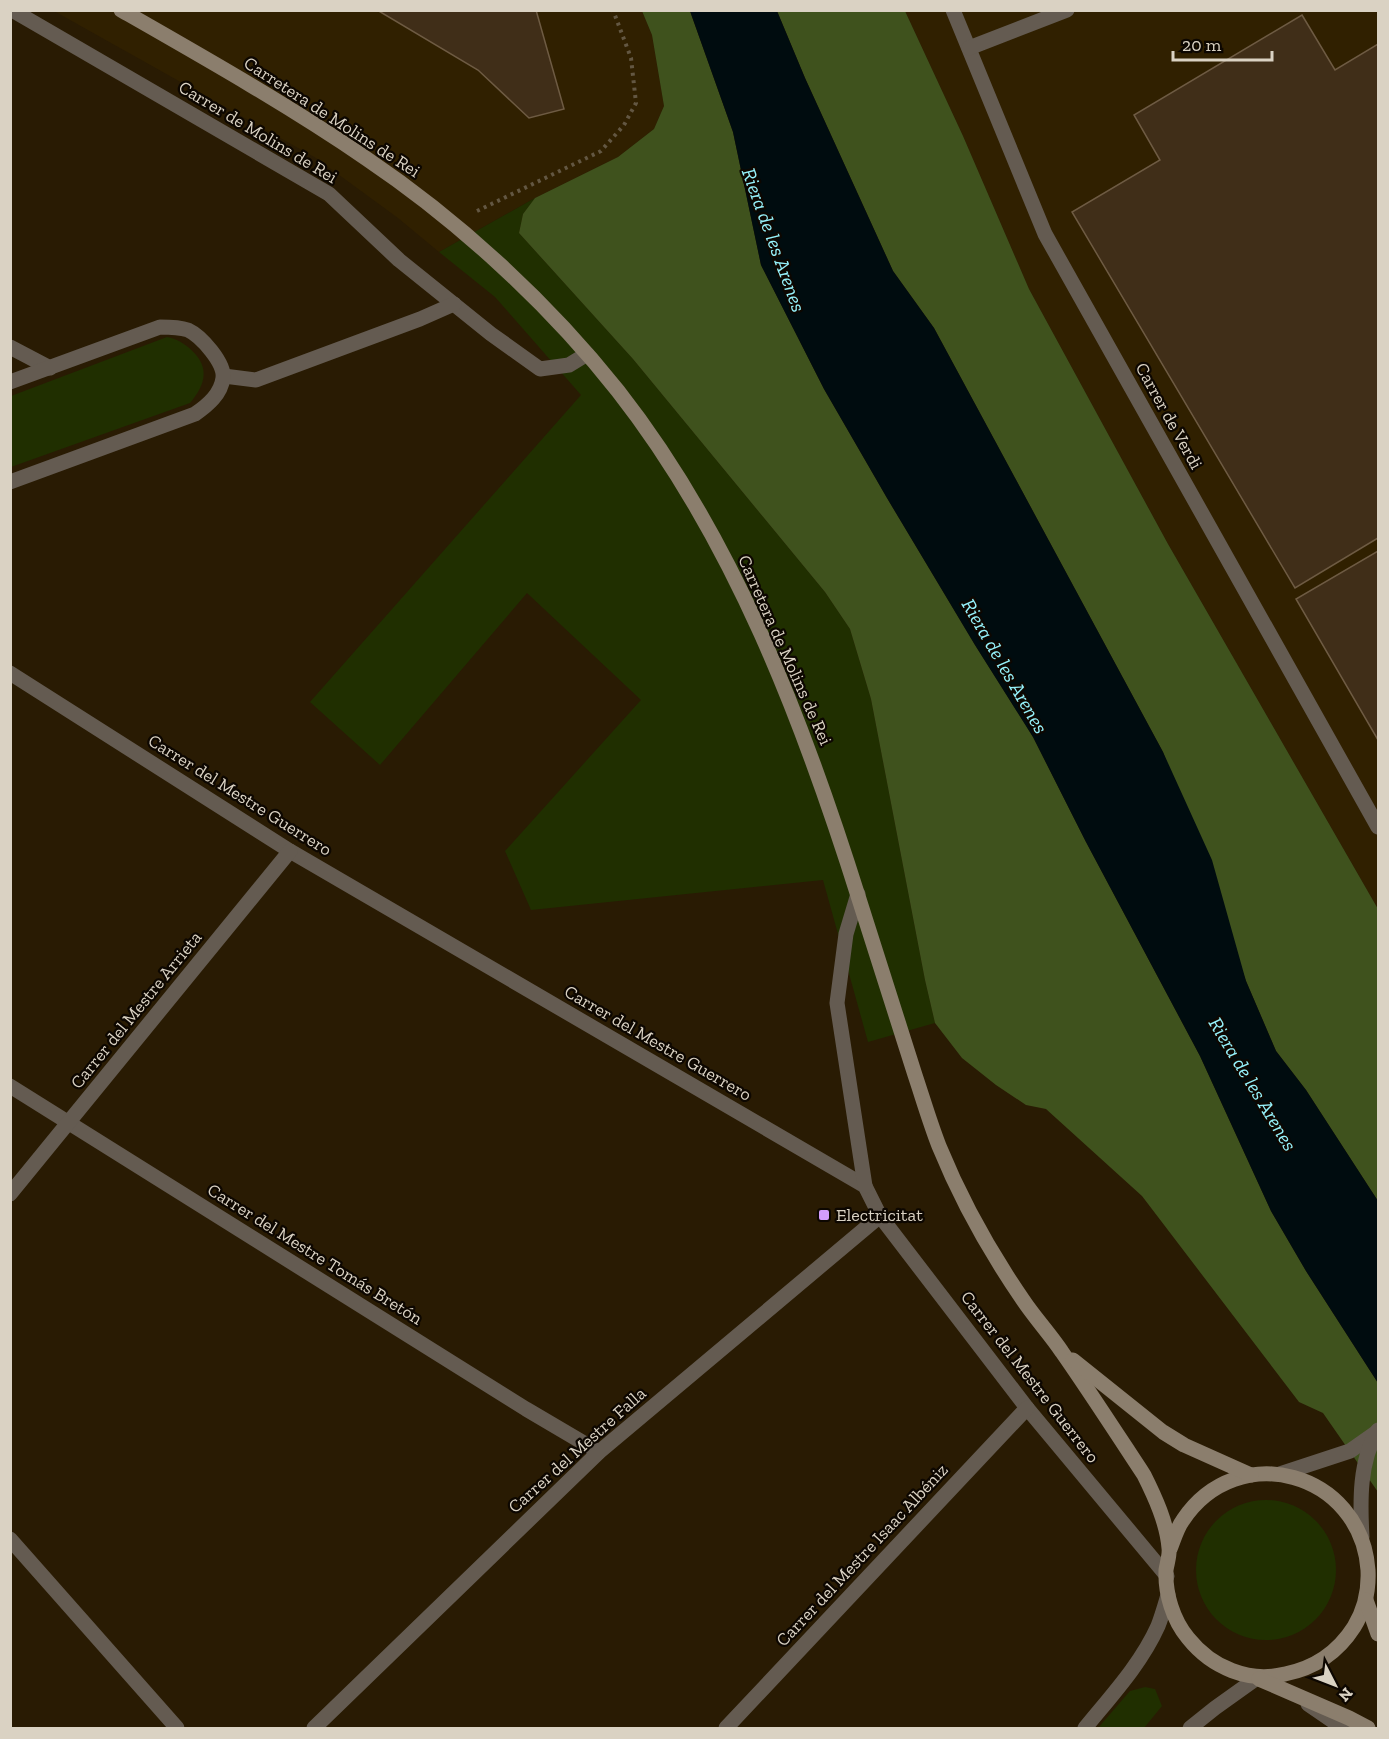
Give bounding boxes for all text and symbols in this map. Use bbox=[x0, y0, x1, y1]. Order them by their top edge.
scale bar bbox=[1173, 24, 1272, 62]
text: 20 m bbox=[1182, 34, 1222, 56]
street label: Carretera de Molins de Rei bbox=[240, 52, 424, 182]
street label: Carrer de Molins de Rei bbox=[175, 76, 341, 188]
water label: Riera de les Arenes bbox=[737, 165, 811, 315]
street label: Carrer de Verdi bbox=[1131, 359, 1207, 473]
street label: Carretera de Molins de Rei bbox=[733, 552, 837, 748]
water label: Riera de les Arenes bbox=[957, 594, 1053, 738]
street label: Carrer del Mestre Guerrero bbox=[144, 729, 336, 861]
street label: Carrer del Mestre Arrieta bbox=[66, 927, 206, 1093]
street label: Carrer del Mestre Guerrero bbox=[561, 980, 755, 1106]
water label: Riera de les Arenes bbox=[1204, 1013, 1302, 1155]
street label: Carrer del Mestre Tomás Bretón bbox=[203, 1179, 427, 1330]
place label: Electricitat bbox=[836, 1204, 923, 1226]
marker: Electricitat bbox=[817, 1208, 831, 1222]
street label: Carrer del Mestre Guerrero bbox=[956, 1287, 1104, 1467]
street label: Carrer del Mestre Falla bbox=[504, 1382, 651, 1518]
street label: Carrer del Mestre Isaac Albéniz bbox=[771, 1459, 953, 1651]
north arrow bbox=[1305, 1655, 1365, 1715]
text: N bbox=[1335, 1684, 1357, 1706]

